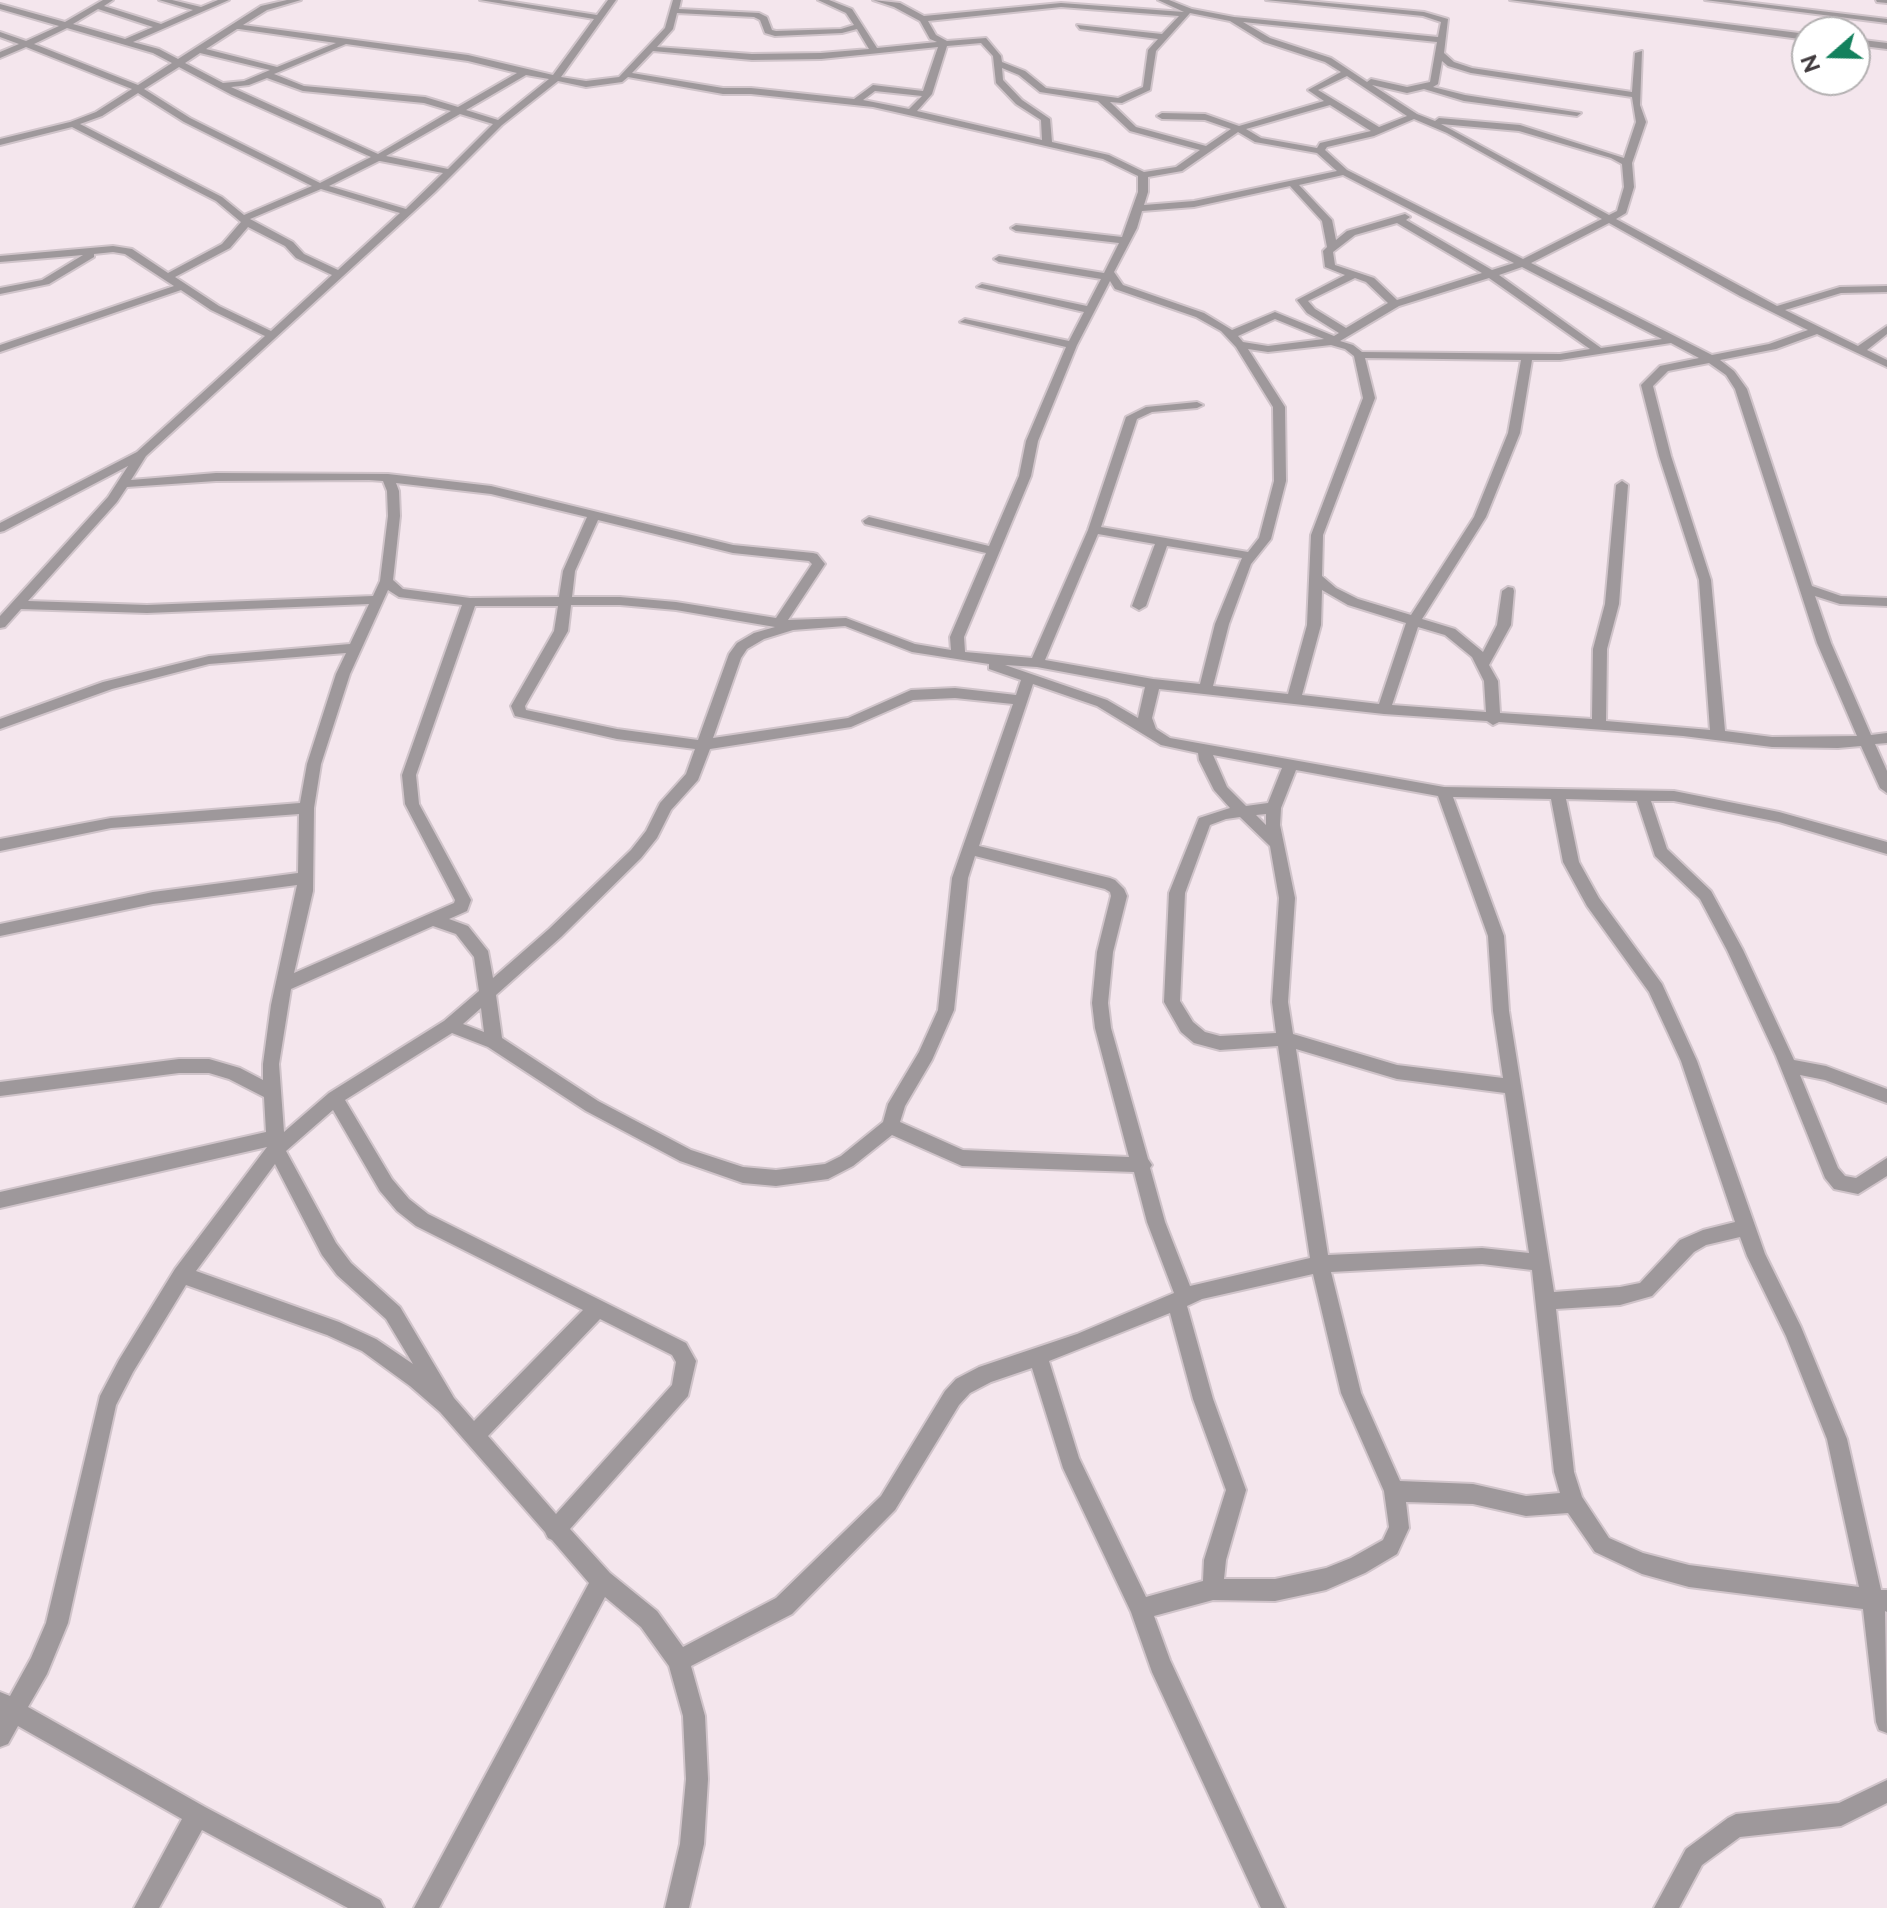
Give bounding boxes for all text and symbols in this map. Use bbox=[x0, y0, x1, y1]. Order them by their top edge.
north arrow bbox=[1791, 16, 1871, 96]
text: N bbox=[1795, 51, 1825, 76]

